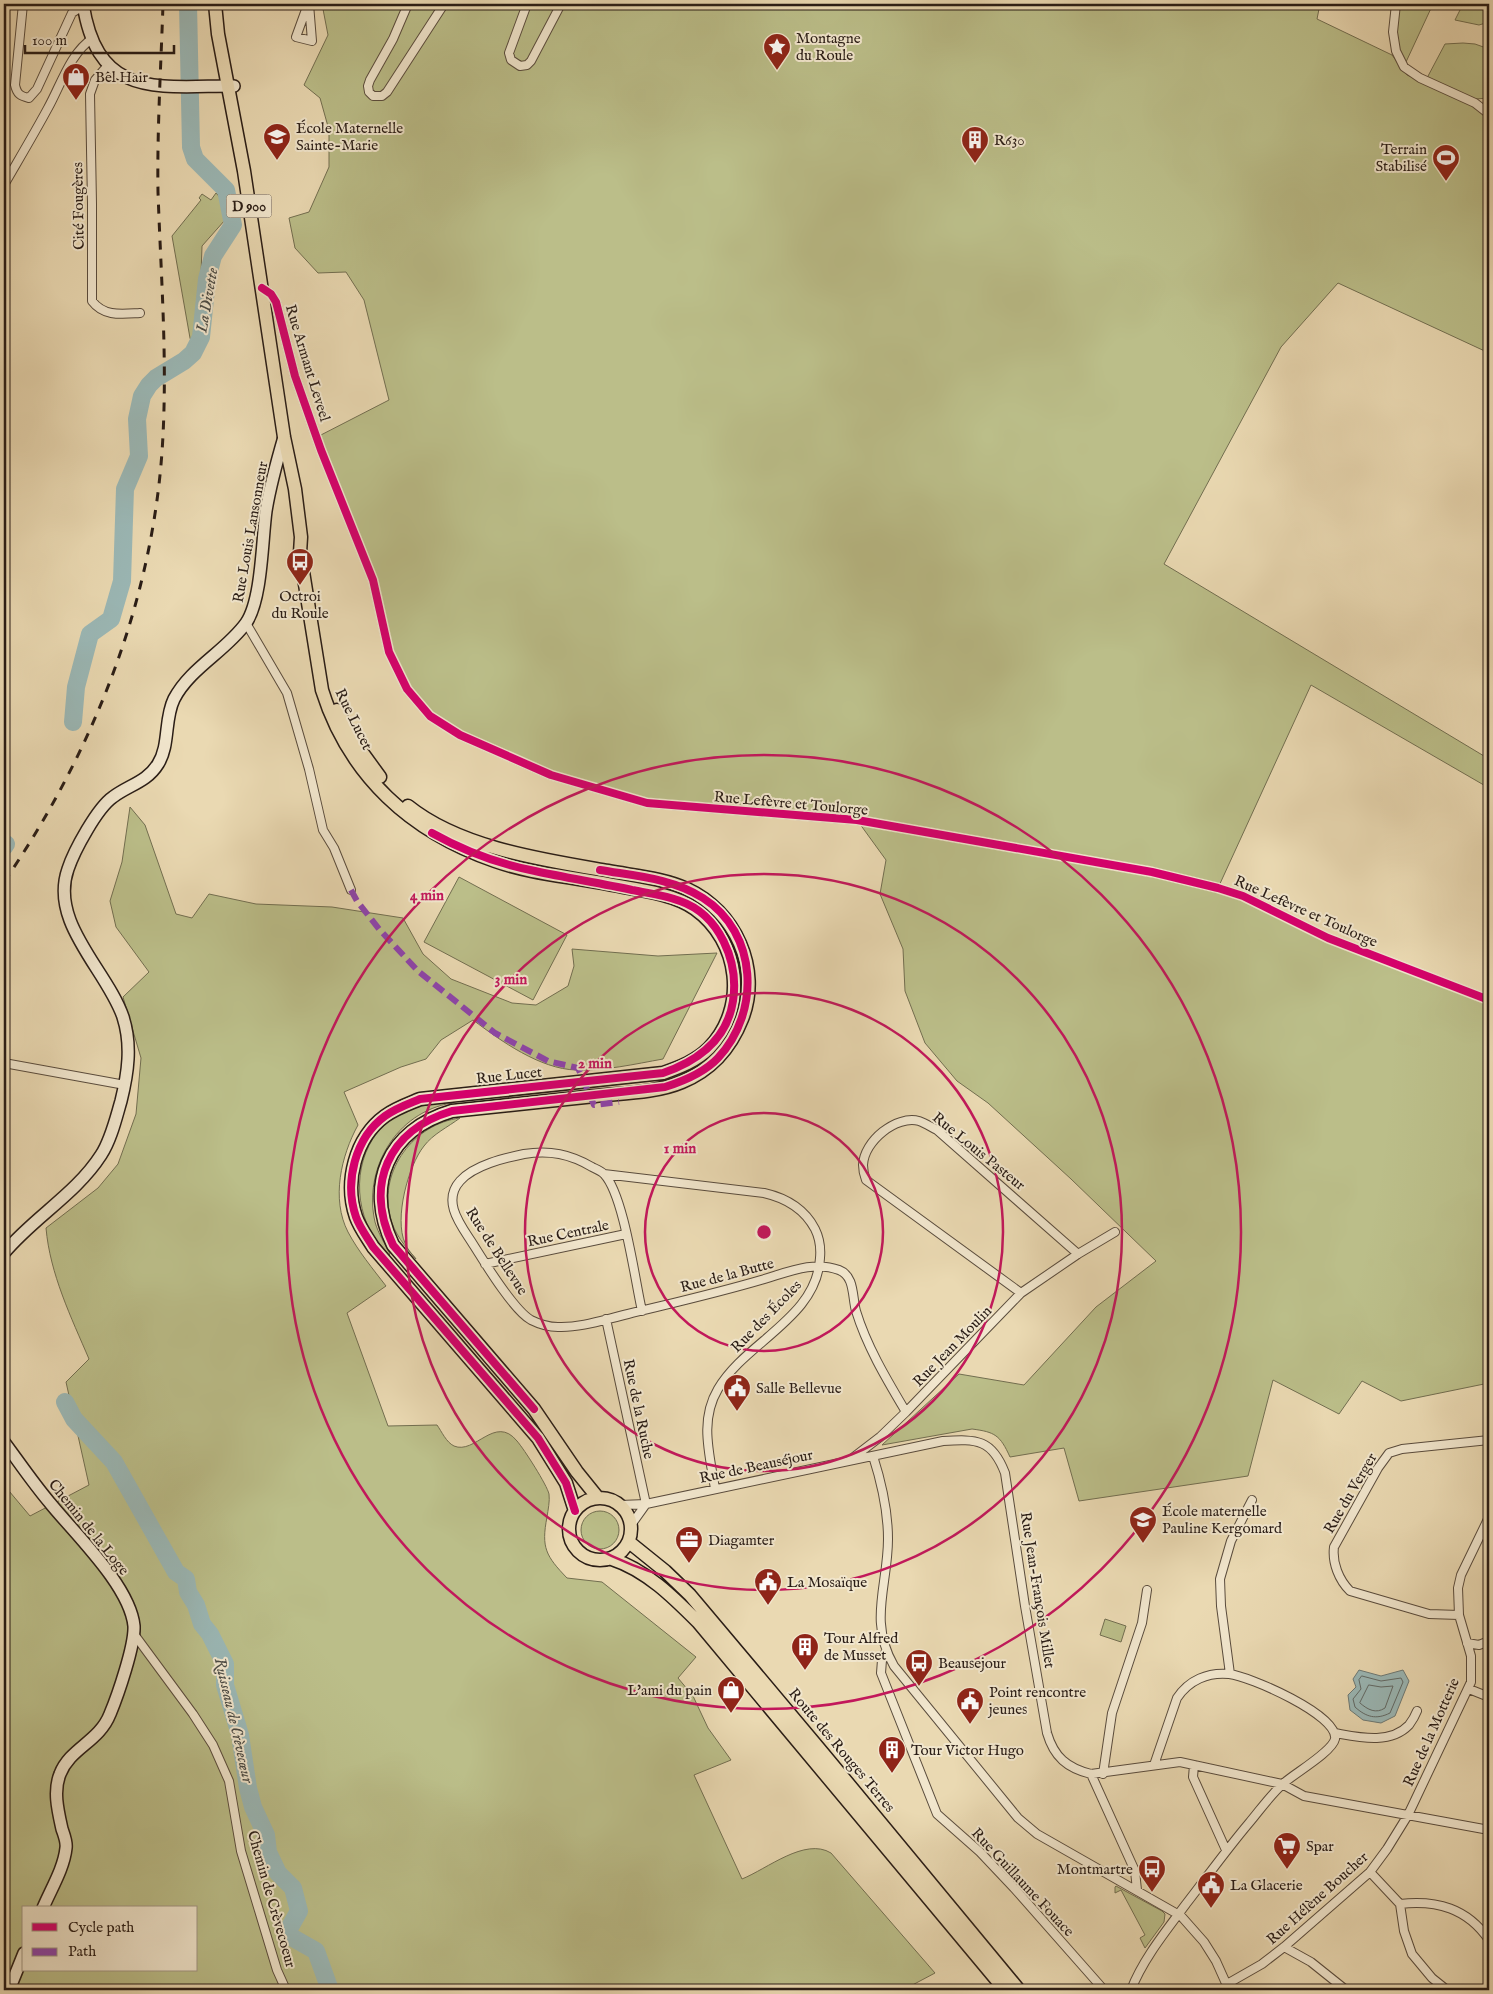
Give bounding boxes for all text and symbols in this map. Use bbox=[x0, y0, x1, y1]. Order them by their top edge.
scale bar bbox=[25, 22, 174, 54]
place label: Montagne du Roule bbox=[796, 29, 861, 65]
text: 100 m bbox=[32, 31, 68, 50]
place icon: Montagne du Roule bbox=[762, 32, 792, 71]
shop icon: Bel Hair bbox=[61, 62, 91, 101]
place label: Bel Hair bbox=[95, 68, 149, 87]
place label: École Maternelle Sainte-Marie bbox=[296, 119, 403, 155]
school or university icon: École Maternelle Sainte-Marie bbox=[262, 122, 292, 161]
building icon: R630 bbox=[960, 125, 990, 164]
place label: R630 bbox=[994, 131, 1025, 150]
place label: Terrain Stabilisé bbox=[1375, 140, 1427, 176]
sports icon: Terrain Stabilisé bbox=[1431, 143, 1461, 182]
street label: Cité Fougères bbox=[68, 162, 89, 250]
road number: D 900 bbox=[226, 195, 272, 218]
water label: La Divette bbox=[192, 266, 224, 335]
street label: Rue Armant Leveel bbox=[281, 302, 335, 425]
street label: Rue Louis Lansonneur bbox=[229, 460, 272, 604]
bus stop icon: Octroi du Roule bbox=[285, 547, 315, 586]
place label: Octroi du Roule bbox=[271, 587, 329, 623]
street label: Rue Lucet bbox=[331, 685, 377, 753]
street label: Rue Lefèvre et Toulorge bbox=[713, 787, 869, 820]
street label: Rue Lefèvre et Toulorge bbox=[1231, 871, 1380, 952]
text: 4 min bbox=[410, 886, 444, 905]
text: 3 min bbox=[495, 970, 527, 989]
text: 2 min bbox=[578, 1054, 612, 1073]
street label: Rue Lucet bbox=[475, 1063, 543, 1088]
street label: Rue Louis Pasteur bbox=[928, 1108, 1029, 1195]
text: 1 min bbox=[664, 1139, 696, 1158]
street label: Rue de Bellevue bbox=[461, 1204, 532, 1299]
street label: Rue Centrale bbox=[526, 1216, 611, 1251]
centre of rings bbox=[755, 1223, 773, 1241]
street label: Rue de la Butte bbox=[678, 1254, 776, 1297]
street label: Rue des Écoles bbox=[727, 1276, 806, 1357]
street label: Rue Jean Moulin bbox=[909, 1302, 996, 1391]
street label: Rue de la Ruche bbox=[619, 1357, 658, 1461]
public building icon: Salle Bellevue bbox=[722, 1373, 752, 1412]
place label: Salle Bellevue bbox=[756, 1379, 842, 1398]
street label: Rue de Beauséjour bbox=[698, 1445, 815, 1488]
street label: Rue du Verger bbox=[1320, 1449, 1381, 1537]
street label: Chemin de la Loge bbox=[44, 1475, 133, 1579]
place label: École maternelle Pauline Kergomard bbox=[1162, 1502, 1283, 1538]
school or university icon: École maternelle Pauline Kergomard bbox=[1128, 1505, 1158, 1544]
street label: Rue Jean-François Millet bbox=[1016, 1511, 1059, 1670]
office icon: Diagamter bbox=[674, 1525, 704, 1564]
place label: Diagamter bbox=[708, 1531, 775, 1550]
public building icon: La Mosaïque bbox=[753, 1567, 783, 1606]
place label: La Mosaïque bbox=[787, 1573, 867, 1592]
place label: Tour Alfred de Musset bbox=[824, 1629, 899, 1665]
building icon: Tour Alfred de Musset bbox=[790, 1632, 820, 1671]
bus stop icon: Beausejour bbox=[904, 1648, 934, 1687]
place label: Beausejour bbox=[938, 1654, 1007, 1673]
water label: Ruisseau de Crèvecœur bbox=[209, 1656, 258, 1787]
shop icon: L'ami du pain bbox=[716, 1675, 746, 1714]
street label: Rue de la Motterie bbox=[1399, 1675, 1464, 1789]
place label: L'ami du pain bbox=[627, 1681, 712, 1700]
place label: Point rencontre jeunes bbox=[987, 1683, 1086, 1719]
street label: Route des Rouges Terres bbox=[784, 1684, 899, 1816]
public building icon: Point rencontre jeunes bbox=[955, 1686, 985, 1725]
building icon: Tour Victor Hugo bbox=[877, 1735, 907, 1774]
place label: Tour Victor Hugo bbox=[911, 1741, 1024, 1760]
street label: Rue Guillaume Fouace bbox=[967, 1824, 1078, 1941]
street label: Chemin de Crèvecoeur bbox=[243, 1828, 300, 1970]
supermarket icon: Spar bbox=[1272, 1831, 1302, 1870]
place label: Spar bbox=[1306, 1837, 1334, 1856]
street label: Rue Hélène Boucher bbox=[1263, 1847, 1373, 1949]
bus stop icon: Montmartre bbox=[1137, 1854, 1167, 1893]
place label: Montmartre bbox=[1057, 1860, 1133, 1879]
public building icon: La Glacerie bbox=[1196, 1870, 1226, 1909]
place label: La Glacerie bbox=[1230, 1876, 1303, 1895]
legend bbox=[22, 1906, 198, 1972]
text: Cycle path bbox=[68, 1918, 134, 1937]
text: Path bbox=[68, 1942, 96, 1961]

